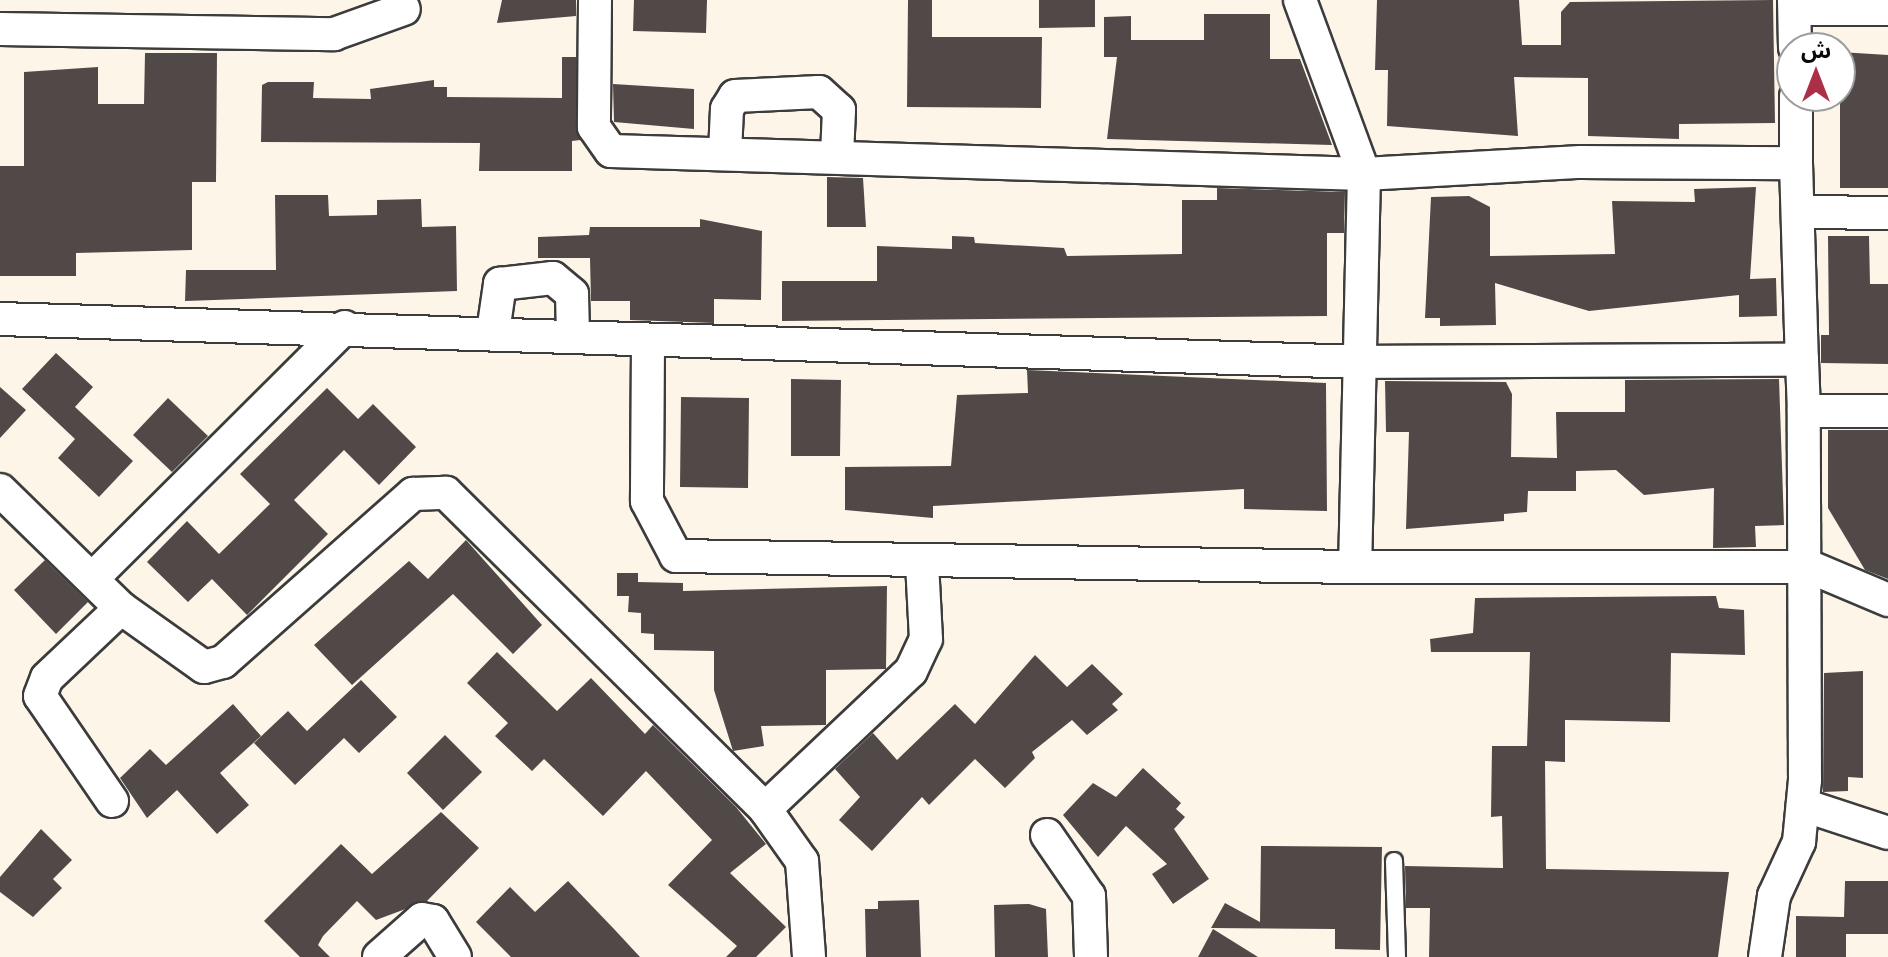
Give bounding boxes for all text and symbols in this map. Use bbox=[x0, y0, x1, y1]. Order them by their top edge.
north arrow bbox=[1776, 32, 1856, 112]
text: ش bbox=[1801, 36, 1831, 64]

